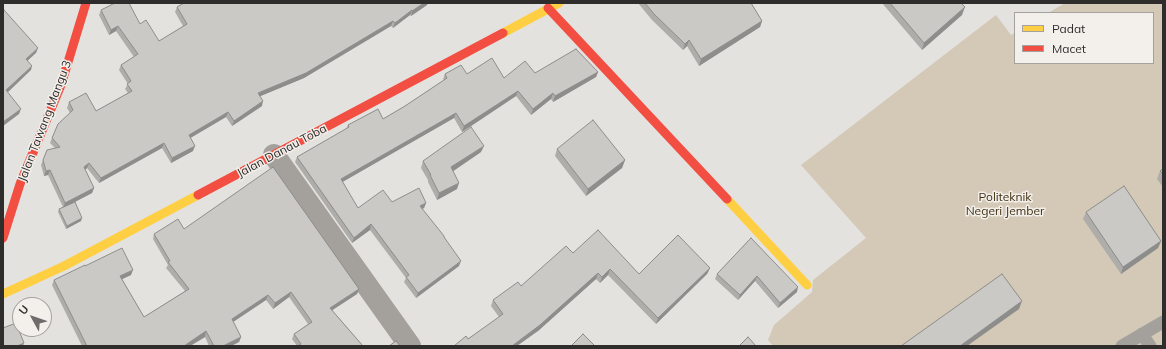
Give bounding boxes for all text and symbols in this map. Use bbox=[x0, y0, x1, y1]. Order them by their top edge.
legend bbox=[1014, 12, 1154, 64]
text: Padat bbox=[1052, 21, 1085, 36]
text: Macet bbox=[1052, 41, 1086, 56]
street label: Jalan Tawang Mangu 3 bbox=[15, 58, 75, 184]
street label: Jalan Danau Toba bbox=[235, 121, 329, 181]
park label: Politeknik Negeri Jember bbox=[966, 190, 1044, 218]
north arrow bbox=[12, 297, 52, 337]
text: U bbox=[16, 302, 32, 318]

